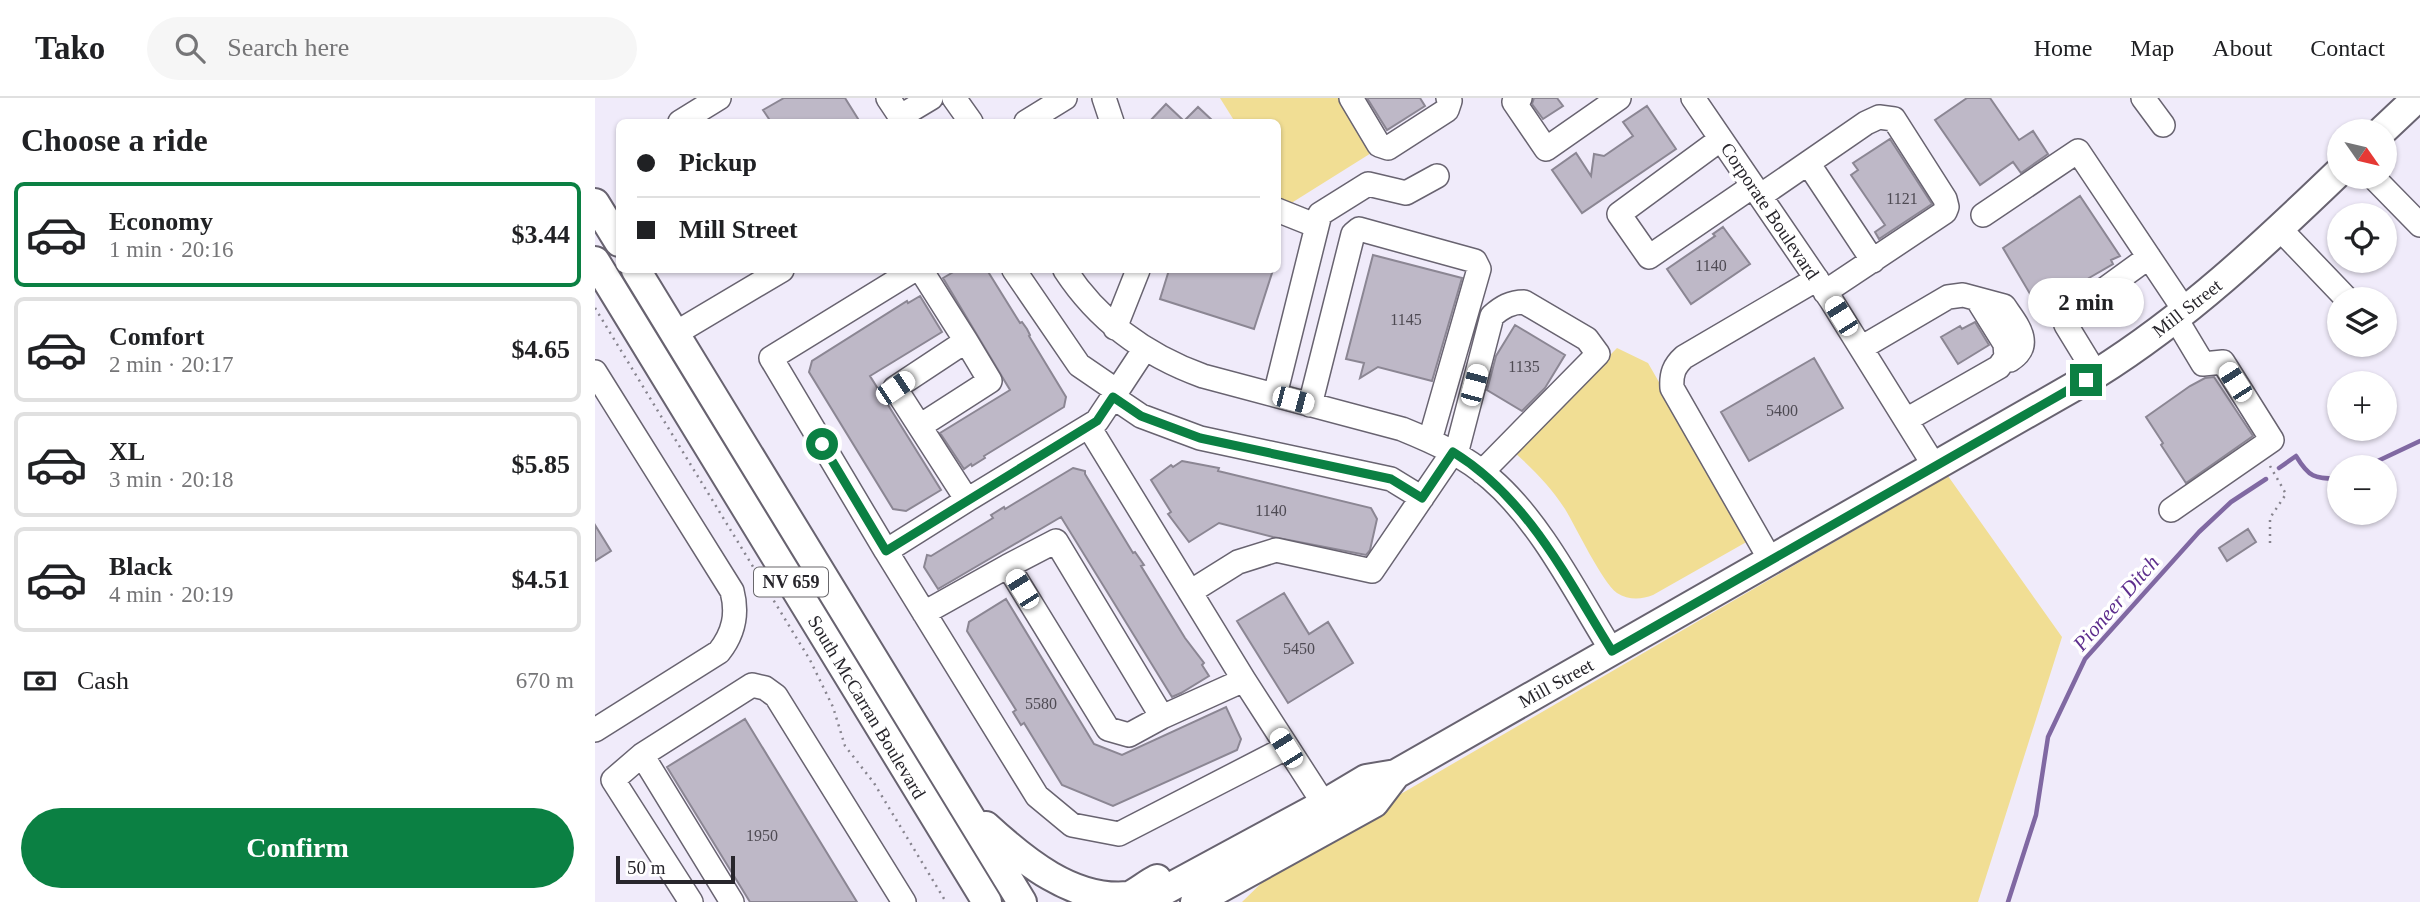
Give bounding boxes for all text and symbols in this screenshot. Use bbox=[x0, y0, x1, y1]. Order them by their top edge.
search box bbox=[147, 17, 637, 80]
icon: search bbox=[171, 29, 209, 67]
text: Tako bbox=[35, 30, 105, 66]
text: Search here bbox=[227, 33, 349, 62]
text: Home bbox=[2034, 35, 2092, 61]
text: Map bbox=[2130, 35, 2174, 61]
text: About bbox=[2212, 35, 2272, 61]
text: Contact bbox=[2310, 35, 2385, 61]
north arrow bbox=[2327, 119, 2397, 189]
map controls bbox=[2327, 119, 2397, 525]
text: Choose a ride bbox=[21, 122, 208, 158]
street label: Corporate Boulevard bbox=[1717, 139, 1824, 284]
text: Pickup bbox=[679, 148, 757, 177]
house number: 1121 bbox=[1886, 190, 1918, 207]
icon: car bbox=[25, 203, 88, 266]
button: locate bbox=[2327, 203, 2397, 273]
text: Economy bbox=[109, 207, 213, 236]
text: Mill Street bbox=[679, 215, 798, 244]
text: $3.44 bbox=[512, 220, 570, 249]
text: 1 min · 20:16 bbox=[109, 237, 234, 262]
house number: 1140 bbox=[1695, 257, 1727, 274]
street label: Mill Street bbox=[2148, 274, 2226, 341]
callout: 2 min bbox=[2028, 278, 2144, 328]
button: layers bbox=[2327, 287, 2397, 357]
text: 2 min bbox=[2058, 290, 2114, 315]
car bbox=[1821, 293, 1862, 339]
house number: 1145 bbox=[1390, 311, 1422, 328]
icon: car bbox=[25, 318, 88, 381]
text: Comfort bbox=[109, 322, 204, 351]
text: $4.65 bbox=[512, 335, 570, 364]
text: 2 min · 20:17 bbox=[109, 352, 234, 377]
house number: 1135 bbox=[1508, 358, 1540, 375]
car bbox=[2215, 359, 2256, 405]
car bbox=[1459, 362, 1490, 408]
route end bbox=[2070, 364, 2102, 396]
car bbox=[872, 368, 919, 408]
button: + bbox=[2327, 371, 2397, 441]
car bbox=[1270, 384, 1317, 416]
house number: 5400 bbox=[1766, 402, 1798, 419]
route start bbox=[806, 428, 838, 460]
icon: car bbox=[25, 433, 88, 496]
text: XL bbox=[109, 437, 145, 466]
text: $5.85 bbox=[512, 450, 570, 479]
button: − bbox=[2327, 455, 2397, 525]
text: 3 min · 20:18 bbox=[109, 467, 234, 492]
house number: 1140 bbox=[1255, 502, 1287, 519]
icon: car bbox=[25, 548, 88, 611]
water label: Pioneer Ditch bbox=[2067, 550, 2164, 656]
text: Black bbox=[109, 552, 173, 581]
text: $4.51 bbox=[512, 565, 570, 594]
car bbox=[1002, 566, 1043, 612]
road number: NV 659 bbox=[754, 568, 828, 596]
text: 4 min · 20:19 bbox=[109, 582, 234, 607]
street label: South McCarran Boulevard bbox=[804, 612, 930, 803]
house number: 5450 bbox=[1283, 640, 1315, 657]
street label: Mill Street bbox=[1515, 654, 1597, 712]
icon: cash bbox=[21, 662, 59, 700]
text: Cash bbox=[77, 666, 129, 695]
text: 670 m bbox=[516, 668, 574, 693]
house number: 5580 bbox=[1025, 695, 1057, 712]
car bbox=[1266, 725, 1307, 771]
button: Confirm bbox=[21, 808, 574, 888]
house number: 1950 bbox=[746, 827, 778, 844]
scale bar bbox=[616, 853, 735, 885]
text: 50 m bbox=[627, 857, 666, 878]

